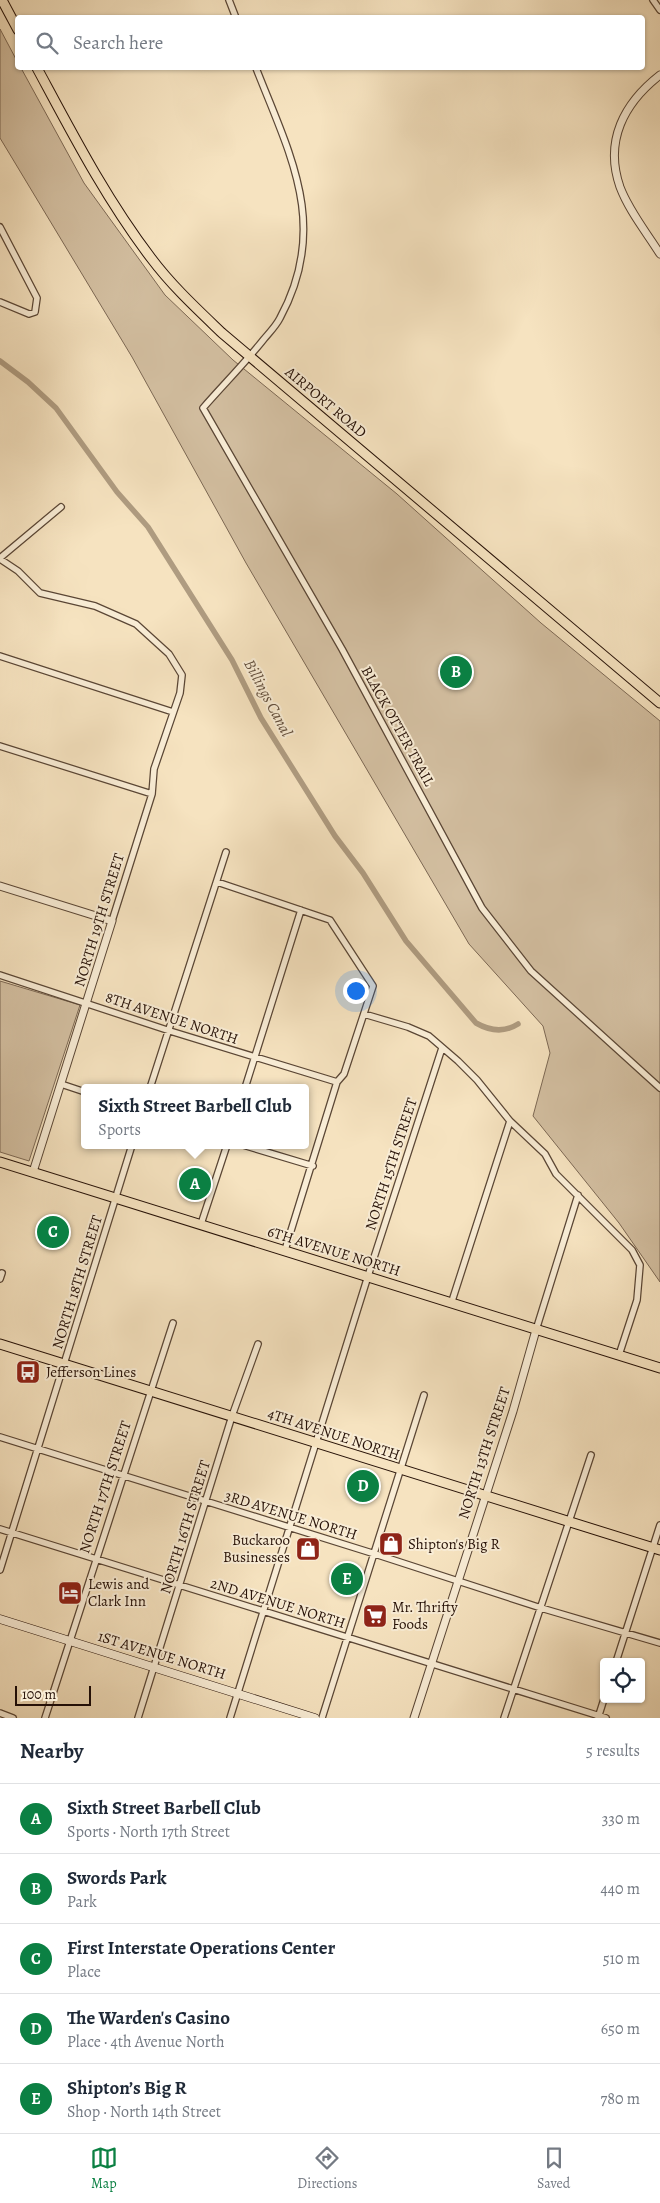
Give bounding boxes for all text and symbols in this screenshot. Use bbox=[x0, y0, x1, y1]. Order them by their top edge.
search box bbox=[15, 15, 645, 70]
icon: search bbox=[33, 29, 61, 57]
text: Search here bbox=[73, 30, 163, 56]
street label: AIRPORT ROAD bbox=[280, 361, 371, 442]
pin: B bbox=[440, 653, 472, 691]
water label: Billings Canal bbox=[238, 655, 298, 741]
street label: BLACK OTTER TRAIL bbox=[357, 662, 439, 790]
street label: NORTH 19TH STREET bbox=[69, 850, 129, 989]
your location bbox=[343, 978, 369, 1004]
street label: 8TH AVENUE NORTH bbox=[103, 987, 241, 1049]
popup bbox=[81, 1084, 309, 1149]
text: Sixth Street Barbell Club bbox=[98, 1093, 292, 1119]
street label: NORTH 15TH STREET bbox=[360, 1094, 422, 1233]
text: Sports bbox=[98, 1119, 141, 1141]
pin: A bbox=[179, 1165, 211, 1203]
street label: NORTH 18TH STREET bbox=[47, 1212, 107, 1351]
pin: C bbox=[37, 1213, 69, 1251]
street label: 6TH AVENUE NORTH bbox=[265, 1221, 403, 1281]
bus stop icon: Jefferson Lines bbox=[15, 1359, 41, 1385]
place label: Jefferson Lines bbox=[46, 1362, 136, 1382]
street label: NORTH 13TH STREET bbox=[453, 1384, 515, 1522]
street label: 4TH AVENUE NORTH bbox=[265, 1403, 403, 1465]
street label: NORTH 17TH STREET bbox=[74, 1418, 136, 1556]
street label: NORTH 16TH STREET bbox=[155, 1457, 215, 1596]
pin: D bbox=[347, 1467, 379, 1505]
street label: 3RD AVENUE NORTH bbox=[222, 1485, 360, 1545]
place label: Buckaroo Businesses bbox=[223, 1530, 290, 1567]
shop icon: Shipton's Big R bbox=[378, 1531, 404, 1557]
place label: Shipton's Big R bbox=[408, 1534, 501, 1554]
shop icon: Buckaroo Businesses bbox=[295, 1536, 321, 1562]
pin: E bbox=[331, 1560, 363, 1598]
place label: Lewis and Clark Inn bbox=[88, 1574, 150, 1611]
street label: 2ND AVENUE NORTH bbox=[208, 1574, 348, 1632]
hotel icon: Lewis and Clark Inn bbox=[57, 1580, 83, 1606]
place label: Mr. Thrifty Foods bbox=[392, 1597, 458, 1634]
supermarket icon: Mr. Thrifty Foods bbox=[362, 1603, 388, 1629]
street label: 1ST AVENUE NORTH bbox=[95, 1626, 229, 1684]
map controls bbox=[600, 1658, 645, 1703]
button: locate bbox=[600, 1658, 645, 1703]
scale bar bbox=[15, 1683, 91, 1706]
text: 100 m bbox=[22, 1685, 56, 1704]
text: Nearby bbox=[20, 1737, 83, 1765]
text: 5 results bbox=[586, 1740, 640, 1762]
text: Sixth Street Barbell Club bbox=[67, 1795, 261, 1821]
text: A bbox=[31, 1808, 41, 1830]
text: 330 m bbox=[602, 1808, 640, 1830]
text: Sports · North 17th Street bbox=[67, 1821, 230, 1843]
text: Swords Park bbox=[67, 1865, 167, 1891]
text: B bbox=[31, 1878, 41, 1900]
text: 440 m bbox=[600, 1878, 640, 1900]
text: Park bbox=[67, 1891, 97, 1913]
text: First Interstate Operations Center bbox=[67, 1935, 335, 1961]
text: C bbox=[31, 1948, 41, 1970]
text: 510 m bbox=[603, 1948, 640, 1970]
text: Place bbox=[67, 1961, 101, 1983]
text: The Warden's Casino bbox=[67, 2005, 230, 2031]
text: D bbox=[30, 2018, 42, 2040]
text: 650 m bbox=[601, 2018, 640, 2040]
text: Place · 4th Avenue North bbox=[67, 2031, 225, 2053]
text: Shipton’s Big R bbox=[67, 2075, 187, 2101]
text: E bbox=[31, 2088, 41, 2110]
text: 780 m bbox=[601, 2088, 640, 2110]
text: Shop · North 14th Street bbox=[67, 2101, 221, 2123]
tab: Map bbox=[90, 2144, 118, 2193]
tab: Directions bbox=[297, 2144, 357, 2193]
tab: Saved bbox=[537, 2144, 570, 2193]

